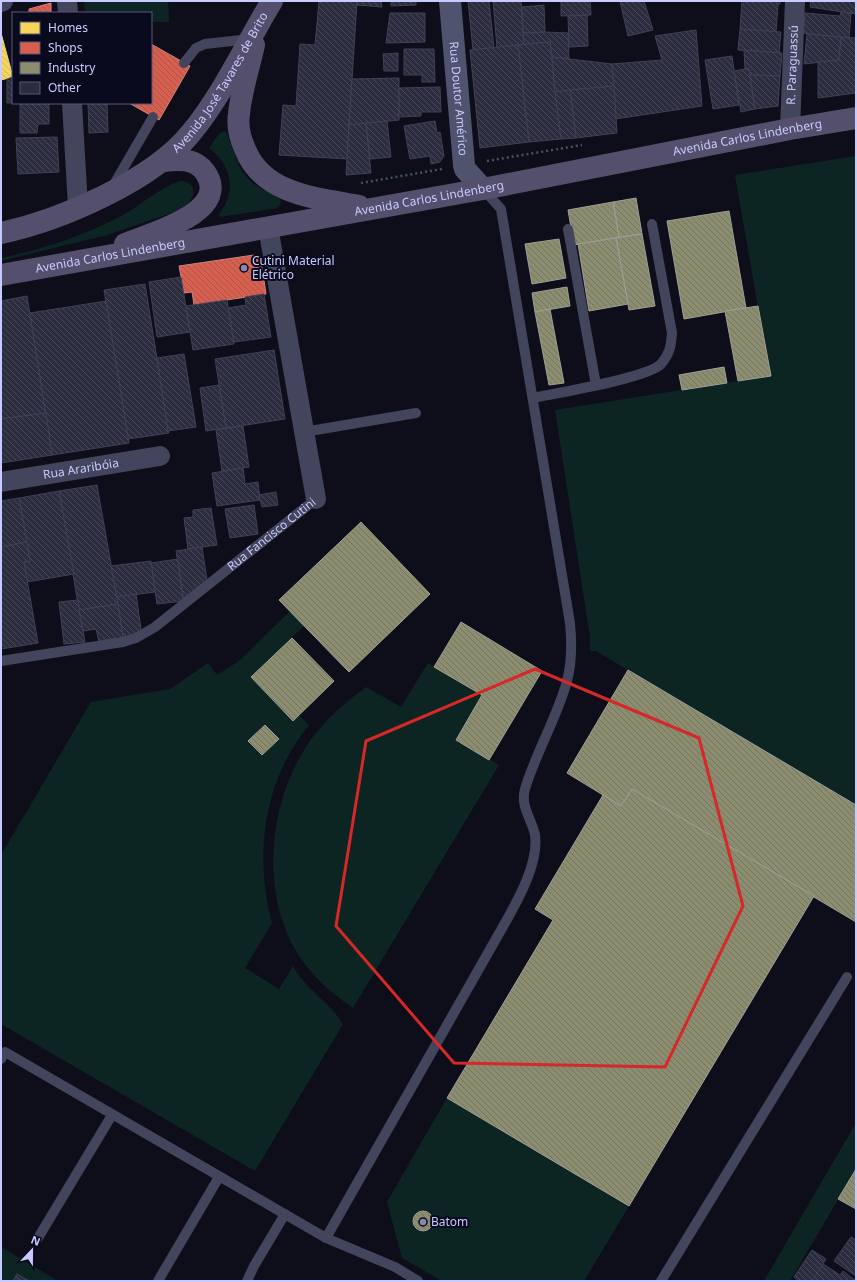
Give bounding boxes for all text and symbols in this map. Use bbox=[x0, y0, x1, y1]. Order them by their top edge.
street label: Avenida José Tavares de Brito bbox=[168, 9, 272, 156]
legend bbox=[12, 12, 152, 104]
text: Homes bbox=[48, 19, 88, 36]
street label: R. Paraguassú bbox=[782, 25, 802, 105]
text: Shops bbox=[48, 39, 83, 56]
street label: Rua Doutor Américo bbox=[445, 41, 472, 156]
text: Industry bbox=[48, 59, 96, 76]
text: Other bbox=[48, 79, 81, 96]
street label: Avenida Carlos Lindenberg bbox=[671, 115, 823, 160]
street label: Avenida Carlos Lindenberg bbox=[353, 176, 505, 220]
street label: Avenida Carlos Lindenberg bbox=[34, 233, 186, 277]
place label: Cutini Material Elétrico bbox=[252, 252, 335, 283]
marker: Cutini Material Elétrico bbox=[239, 263, 249, 273]
street label: Rua Araribóia bbox=[42, 454, 120, 483]
street label: Rua Fancisco Cutini bbox=[223, 493, 319, 574]
place label: Batom bbox=[431, 1213, 468, 1230]
marker: Batom bbox=[418, 1217, 428, 1227]
north arrow bbox=[12, 1230, 52, 1270]
text: N bbox=[29, 1232, 43, 1249]

